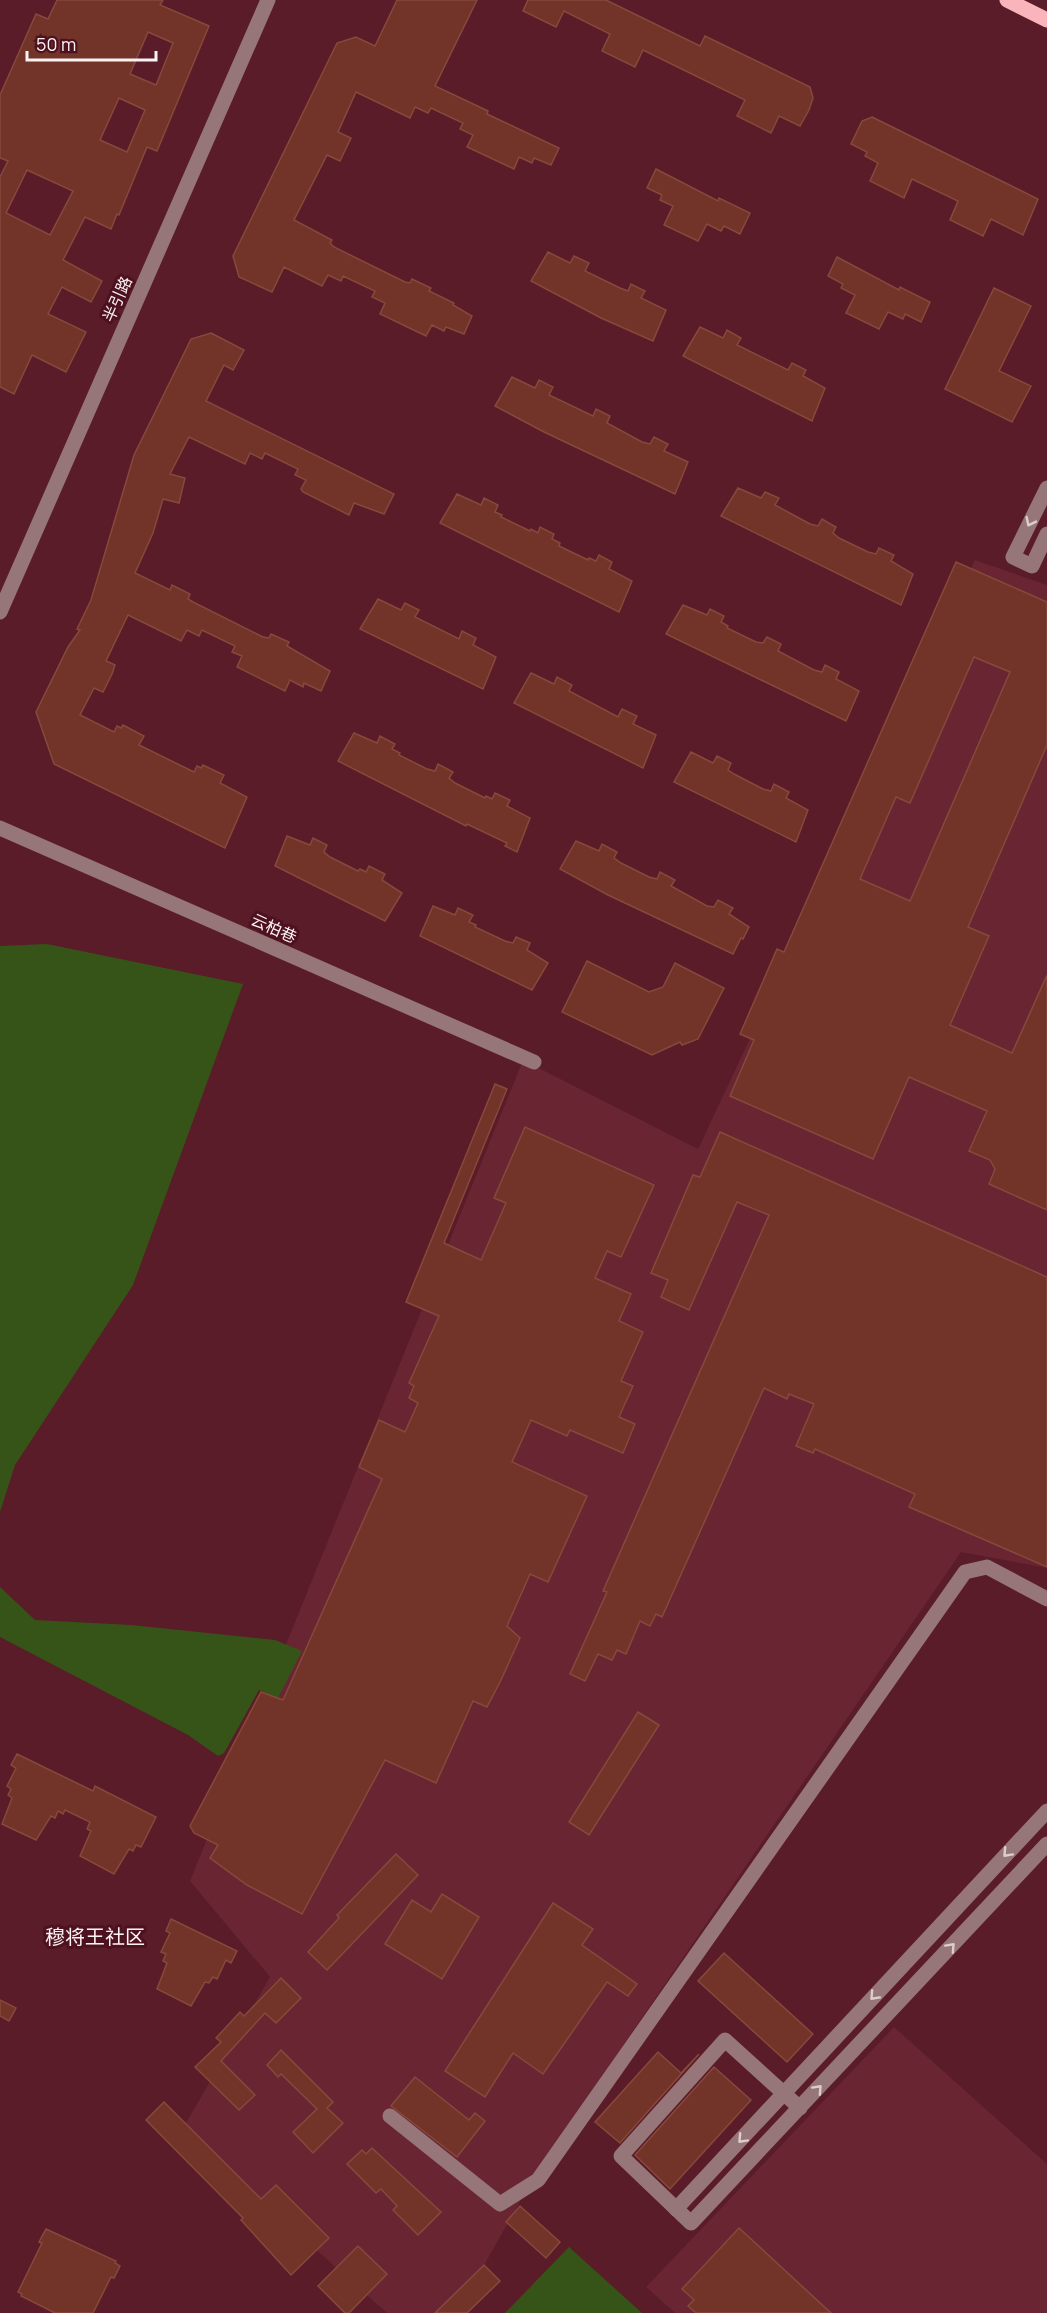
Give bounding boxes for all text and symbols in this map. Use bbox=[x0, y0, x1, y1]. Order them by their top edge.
scale bar bbox=[27, 24, 156, 62]
text: 50 m bbox=[36, 32, 76, 56]
street label: 半引路 bbox=[97, 273, 137, 325]
one-way arrow bbox=[1026, 516, 1038, 527]
street label: 云柏巷 bbox=[248, 908, 300, 948]
one-way arrow bbox=[1003, 1847, 1014, 1857]
district label: 穆将王社区 bbox=[45, 1923, 145, 1950]
one-way arrow bbox=[944, 1943, 955, 1953]
one-way arrow bbox=[871, 1989, 882, 2000]
one-way arrow bbox=[810, 2085, 821, 2096]
one-way arrow bbox=[738, 2132, 749, 2143]

